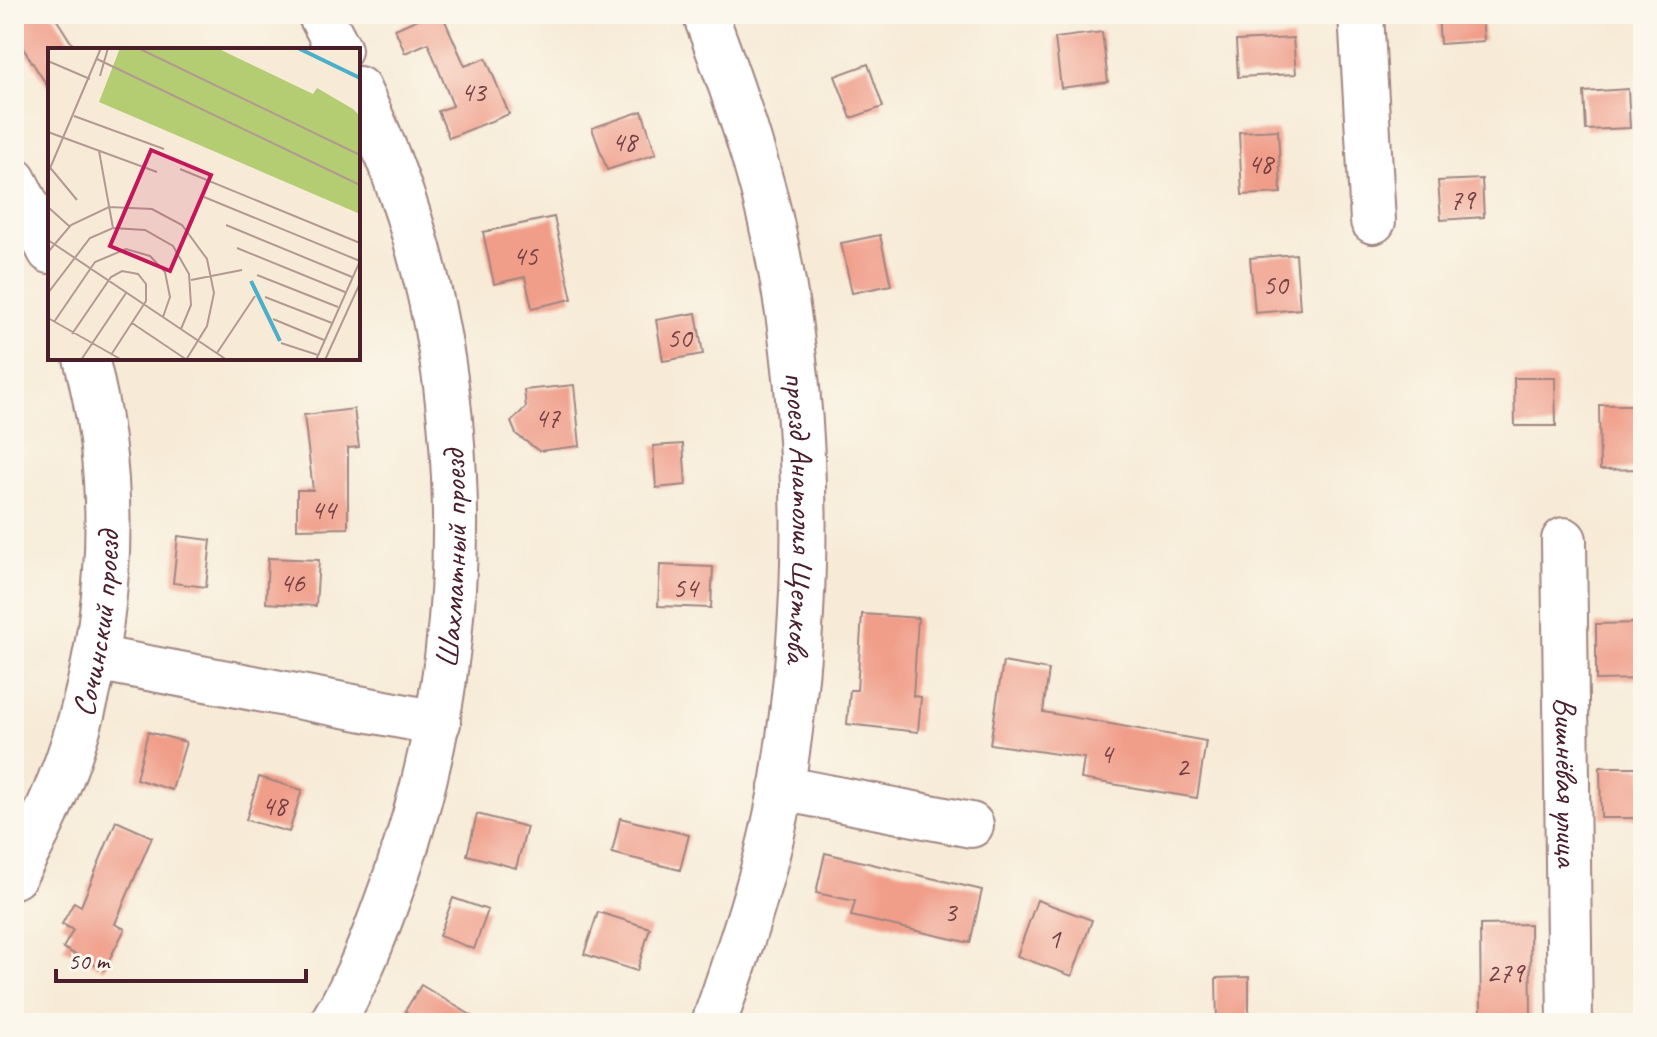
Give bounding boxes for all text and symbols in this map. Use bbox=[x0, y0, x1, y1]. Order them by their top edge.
inset map bbox=[48, 48, 360, 360]
house number: 43 bbox=[460, 74, 488, 109]
house number: 48 bbox=[611, 124, 639, 159]
house number: 48 bbox=[1247, 146, 1275, 181]
house number: 79 bbox=[1449, 182, 1477, 217]
house number: 45 bbox=[512, 238, 539, 273]
house number: 50 bbox=[1262, 267, 1290, 302]
house number: 50 bbox=[666, 320, 694, 355]
street label: проезд Анатолия Щеткова bbox=[775, 370, 823, 668]
house number: 47 bbox=[534, 400, 561, 435]
street label: Шахматный проезд bbox=[426, 446, 476, 670]
house number: 44 bbox=[310, 492, 338, 527]
street label: Сочинский проезд bbox=[62, 528, 128, 721]
house number: 46 bbox=[279, 565, 306, 600]
house number: 54 bbox=[672, 570, 700, 605]
street label: Вишнёвая улица bbox=[1545, 697, 1588, 869]
house number: 4 bbox=[1100, 736, 1115, 771]
house number: 2 bbox=[1176, 749, 1191, 784]
house number: 48 bbox=[261, 788, 289, 823]
house number: 3 bbox=[944, 894, 959, 929]
house number: 1 bbox=[1048, 921, 1062, 956]
scale bar bbox=[56, 933, 306, 983]
text: 50 m bbox=[68, 946, 111, 976]
house number: 279 bbox=[1486, 955, 1526, 990]

